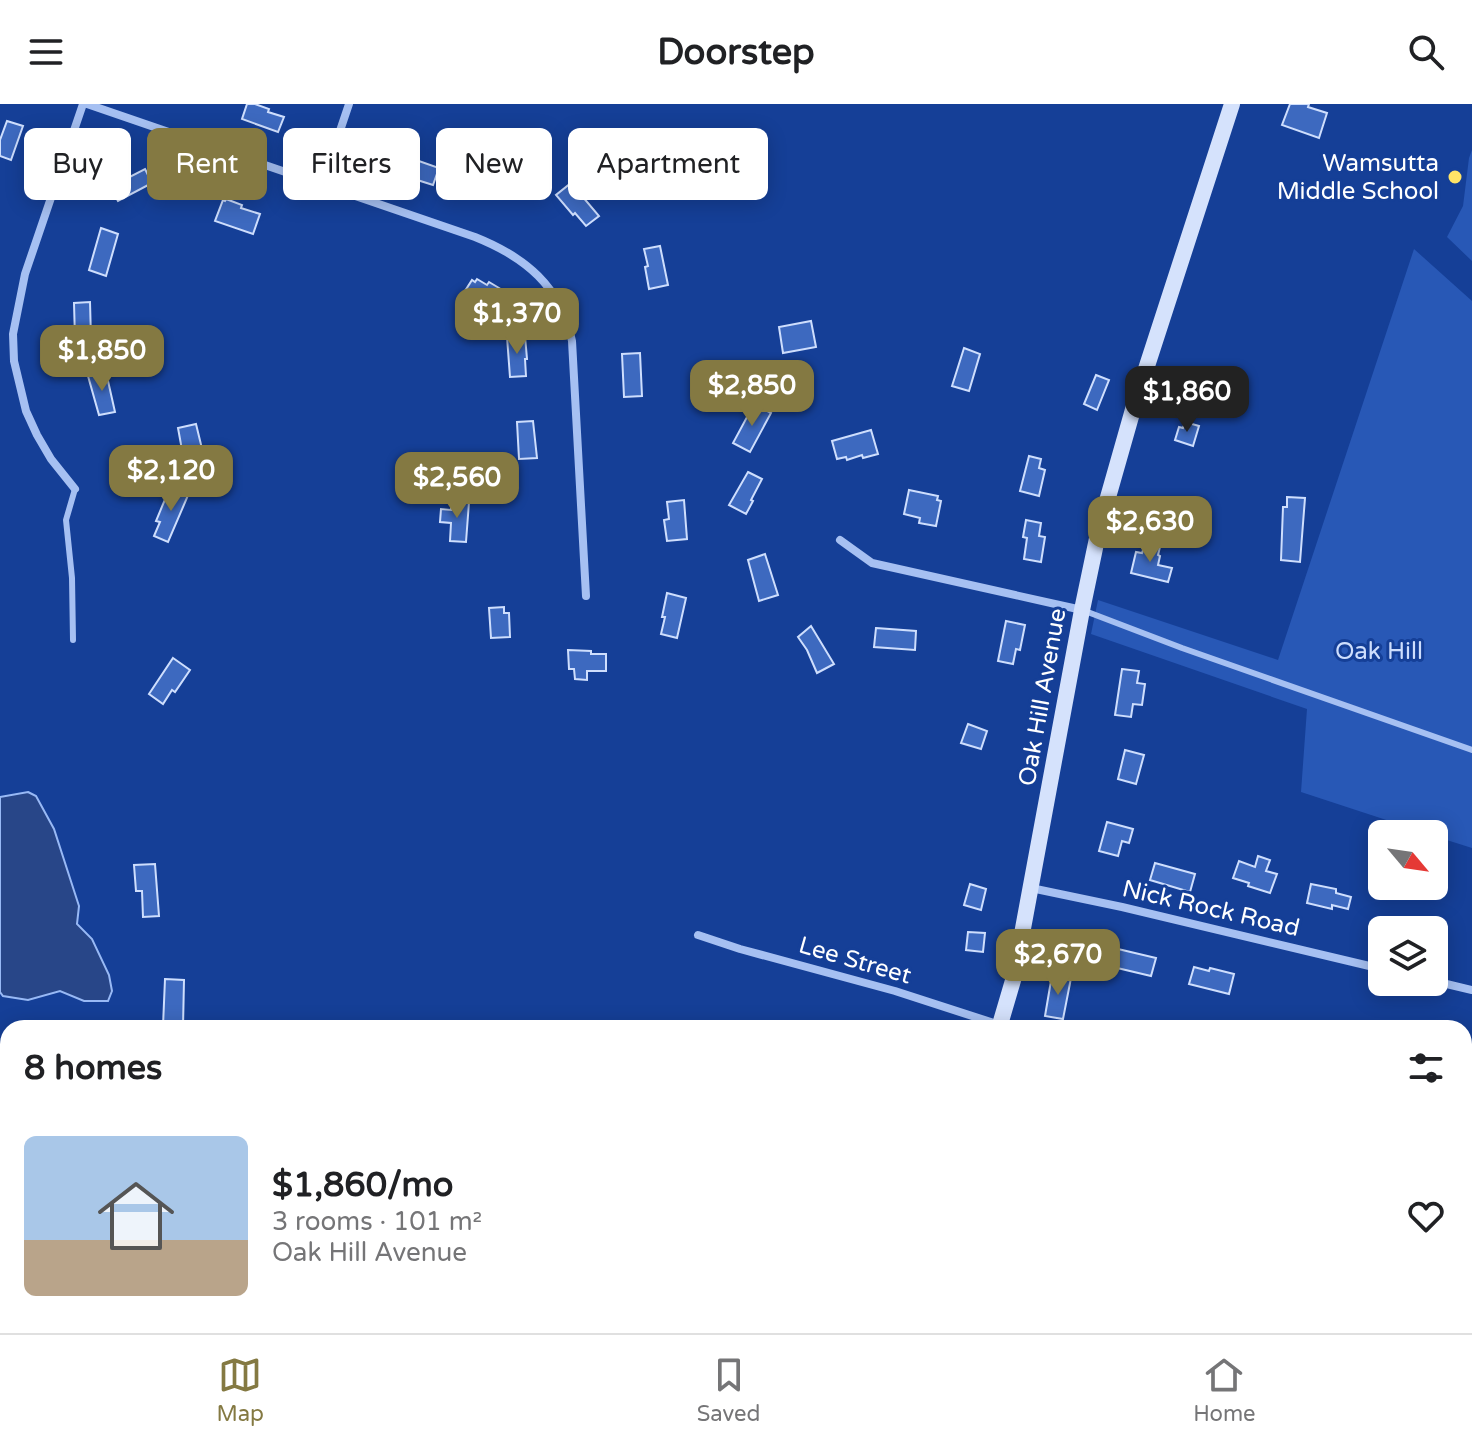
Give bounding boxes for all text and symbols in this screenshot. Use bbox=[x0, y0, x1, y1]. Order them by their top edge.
icon: menu bbox=[24, 30, 68, 74]
icon: search bbox=[1404, 30, 1448, 74]
text: Doorstep bbox=[657, 31, 815, 74]
chip: Buy bbox=[24, 128, 131, 200]
chip: Rent bbox=[147, 128, 267, 200]
chip: Filters bbox=[283, 128, 420, 200]
chip: New bbox=[436, 128, 552, 200]
chip: Apartment bbox=[568, 128, 768, 200]
place label: Wamsutta Middle School bbox=[1277, 149, 1439, 206]
marker: Wamsutta Middle School bbox=[1446, 168, 1464, 186]
pin: $1,370 bbox=[452, 288, 582, 356]
text: $1,370 bbox=[473, 298, 561, 329]
pin: $1,850 bbox=[37, 325, 167, 393]
text: $1,850 bbox=[58, 335, 146, 366]
pin: $2,850 bbox=[687, 360, 817, 428]
pin: $1,860 bbox=[1122, 366, 1252, 434]
text: $2,850 bbox=[708, 370, 796, 401]
text: $1,860 bbox=[1143, 376, 1231, 407]
pin: $2,120 bbox=[106, 445, 236, 513]
pin: $2,560 bbox=[392, 452, 522, 520]
text: $2,120 bbox=[127, 455, 215, 486]
text: $2,560 bbox=[413, 462, 501, 493]
pin: $2,630 bbox=[1085, 496, 1215, 564]
text: $2,630 bbox=[1106, 506, 1194, 537]
street label: Oak Hill Avenue bbox=[1013, 606, 1072, 788]
park label: Oak Hill bbox=[1335, 637, 1423, 666]
north arrow bbox=[1368, 820, 1448, 900]
map controls bbox=[1368, 820, 1448, 996]
street label: Nick Rock Road bbox=[1119, 874, 1302, 943]
button: layers bbox=[1368, 916, 1448, 996]
pin: $2,670 bbox=[993, 929, 1123, 997]
street label: Lee Street bbox=[795, 931, 915, 990]
text: $2,670 bbox=[1014, 939, 1102, 970]
icon: filters bbox=[1404, 1046, 1448, 1090]
text: 8 homes bbox=[24, 1048, 162, 1089]
text: $1,860/mo bbox=[272, 1165, 453, 1206]
icon: home bbox=[88, 1168, 184, 1264]
icon: heart bbox=[1404, 1194, 1448, 1238]
text: 3 rooms · 101 m² bbox=[272, 1206, 482, 1237]
text: Oak Hill Avenue bbox=[272, 1237, 467, 1268]
tab: Map bbox=[216, 1353, 264, 1427]
tab: Saved bbox=[697, 1353, 760, 1427]
tab: Home bbox=[1193, 1353, 1256, 1427]

